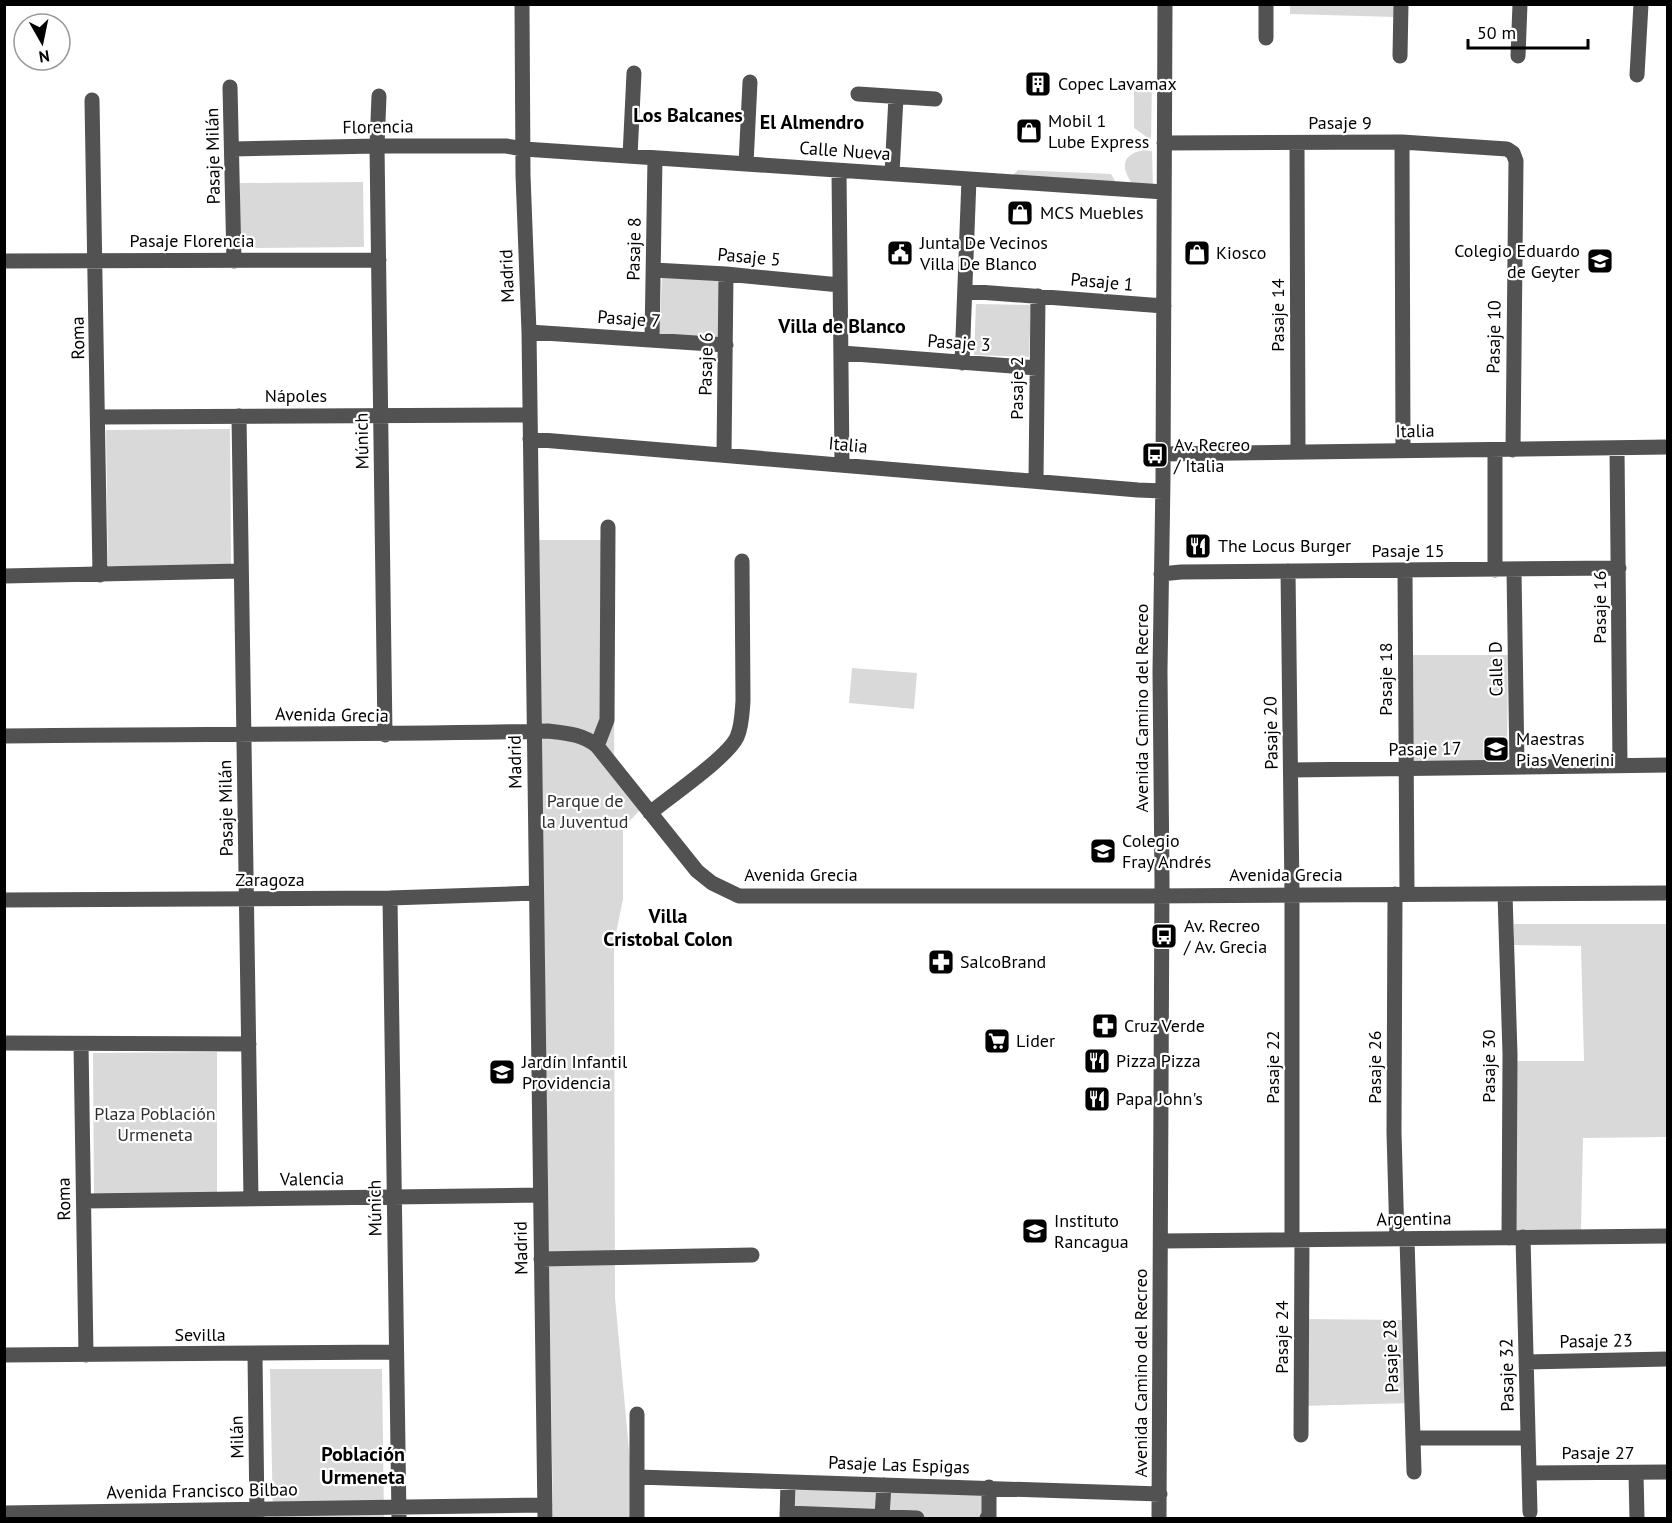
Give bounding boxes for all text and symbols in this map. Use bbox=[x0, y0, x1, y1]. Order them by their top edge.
north arrow bbox=[12, 12, 72, 72]
scale bar bbox=[1468, 12, 1588, 50]
text: 50 m bbox=[1477, 21, 1516, 44]
text: N bbox=[38, 46, 51, 68]
building icon: Copec Lavamax bbox=[1023, 69, 1053, 99]
place label: Copec Lavamax bbox=[1058, 72, 1177, 95]
district label: Los Balcanes bbox=[633, 102, 743, 128]
street label: Pasaje Milán bbox=[200, 107, 225, 205]
district label: El Almendro bbox=[760, 109, 864, 135]
place label: Mobil 1 Lube Express bbox=[1048, 109, 1149, 153]
street label: Pasaje 9 bbox=[1308, 111, 1372, 134]
street label: Florencia bbox=[342, 114, 414, 139]
shop icon: Mobil 1 Lube Express bbox=[1014, 116, 1044, 146]
street label: Calle Nueva bbox=[799, 136, 891, 165]
shop icon: MCS Muebles bbox=[1005, 198, 1035, 228]
place label: MCS Muebles bbox=[1040, 201, 1144, 224]
street label: Pasaje 8 bbox=[621, 217, 646, 281]
street label: Pasaje Florencia bbox=[130, 229, 254, 252]
place label: Junta De Vecinos Villa De Blanco bbox=[919, 231, 1048, 275]
public building icon: Junta De Vecinos Villa De Blanco bbox=[885, 238, 915, 268]
shop icon: Kiosco bbox=[1182, 238, 1212, 268]
place label: Colegio Eduardo de Geyter bbox=[1454, 239, 1580, 283]
place label: Kiosco bbox=[1216, 241, 1266, 264]
street label: Pasaje 5 bbox=[716, 242, 782, 271]
school or university icon: Colegio Eduardo de Geyter bbox=[1585, 246, 1615, 276]
street label: Madrid bbox=[494, 249, 519, 303]
street label: Pasaje 1 bbox=[1069, 267, 1135, 296]
street label: Pasaje 14 bbox=[1266, 278, 1289, 352]
street label: Pasaje 10 bbox=[1481, 300, 1506, 374]
street label: Pasaje 7 bbox=[597, 305, 661, 332]
district label: Villa de Blanco bbox=[777, 313, 906, 339]
street label: Roma bbox=[66, 316, 89, 360]
street label: Pasaje 3 bbox=[927, 329, 991, 356]
street label: Pasaje 6 bbox=[693, 332, 718, 396]
street label: Pasaje 2 bbox=[1005, 356, 1028, 420]
street label: Nápoles bbox=[265, 384, 327, 407]
street label: Múnich bbox=[350, 413, 373, 469]
street label: Italia bbox=[1395, 419, 1435, 442]
street label: Italia bbox=[827, 431, 869, 458]
place label: Av. Recreo / Italia bbox=[1173, 433, 1250, 477]
bus stop icon: Av. Recreo / Italia bbox=[1140, 440, 1170, 470]
restaurant icon: The Locus Burger bbox=[1183, 531, 1213, 561]
place label: The Locus Burger bbox=[1218, 534, 1351, 557]
street label: Pasaje 15 bbox=[1371, 539, 1445, 562]
street label: Pasaje 16 bbox=[1588, 570, 1611, 644]
street label: Avenida Camino del Recreo bbox=[1130, 604, 1153, 812]
street label: Calle D bbox=[1484, 641, 1507, 697]
street label: Pasaje 18 bbox=[1374, 642, 1397, 716]
street label: Pasaje 20 bbox=[1258, 696, 1283, 770]
street label: Avenida Grecia bbox=[275, 702, 389, 727]
place label: Maestras Pias Venerini bbox=[1516, 727, 1615, 771]
school or university icon: Maestras Pias Venerini bbox=[1481, 734, 1511, 764]
street label: Madrid bbox=[503, 735, 526, 789]
street label: Pasaje 17 bbox=[1388, 736, 1462, 761]
street label: Pasaje Milán bbox=[213, 759, 238, 857]
park label: Parque de la Juventud bbox=[542, 789, 628, 833]
place label: Colegio Fray Andrés bbox=[1122, 829, 1211, 873]
school or university icon: Colegio Fray Andrés bbox=[1088, 836, 1118, 866]
street label: Avenida Grecia bbox=[744, 863, 858, 886]
street label: Avenida Grecia bbox=[1229, 863, 1343, 886]
street label: Zaragoza bbox=[235, 868, 305, 891]
district label: Villa Cristobal Colon bbox=[603, 903, 733, 952]
place label: Av. Recreo / Av. Grecia bbox=[1183, 914, 1267, 958]
bus stop icon: Av. Recreo / Av. Grecia bbox=[1149, 921, 1179, 951]
pharmacy icon: SalcoBrand bbox=[926, 947, 956, 977]
place label: SalcoBrand bbox=[960, 950, 1046, 973]
pharmacy icon: Cruz Verde bbox=[1090, 1011, 1120, 1041]
place label: Cruz Verde bbox=[1124, 1014, 1205, 1037]
supermarket icon: Lider bbox=[982, 1026, 1012, 1056]
place label: Lider bbox=[1016, 1029, 1055, 1052]
street label: Pasaje 30 bbox=[1477, 1029, 1500, 1103]
street label: Pasaje 22 bbox=[1261, 1030, 1284, 1104]
street label: Pasaje 26 bbox=[1363, 1030, 1386, 1104]
restaurant icon: Pizza Pizza bbox=[1082, 1046, 1112, 1076]
place label: Pizza Pizza bbox=[1116, 1049, 1201, 1072]
place label: Jardín Infantil Providencia bbox=[521, 1050, 628, 1094]
school or university icon: Jardín Infantil Providencia bbox=[487, 1057, 517, 1087]
restaurant icon: Papa John's bbox=[1082, 1084, 1112, 1114]
place label: Papa John's bbox=[1116, 1087, 1203, 1110]
park label: Plaza Población Urmeneta bbox=[94, 1102, 216, 1146]
street label: Valencia bbox=[279, 1166, 344, 1191]
street label: Roma bbox=[52, 1177, 75, 1221]
street label: Múnich bbox=[363, 1180, 386, 1236]
street label: Argentina bbox=[1376, 1206, 1452, 1231]
place label: Instituto Rancagua bbox=[1054, 1209, 1129, 1253]
school or university icon: Instituto Rancagua bbox=[1020, 1216, 1050, 1246]
street label: Madrid bbox=[509, 1221, 532, 1275]
street label: Avenida Camino del Recreo bbox=[1129, 1269, 1152, 1477]
street label: Pasaje 24 bbox=[1270, 1300, 1293, 1374]
street label: Pasaje 28 bbox=[1378, 1319, 1403, 1393]
street label: Sevilla bbox=[174, 1323, 226, 1346]
street label: Pasaje 23 bbox=[1559, 1328, 1633, 1353]
street label: Pasaje 32 bbox=[1494, 1338, 1519, 1412]
street label: Milán bbox=[225, 1415, 248, 1459]
district label: Población Urmeneta bbox=[321, 1441, 405, 1490]
street label: Pasaje 27 bbox=[1561, 1441, 1635, 1464]
street label: Pasaje Las Espigas bbox=[828, 1451, 970, 1478]
street label: Avenida Francisco Bilbao bbox=[106, 1477, 298, 1504]

